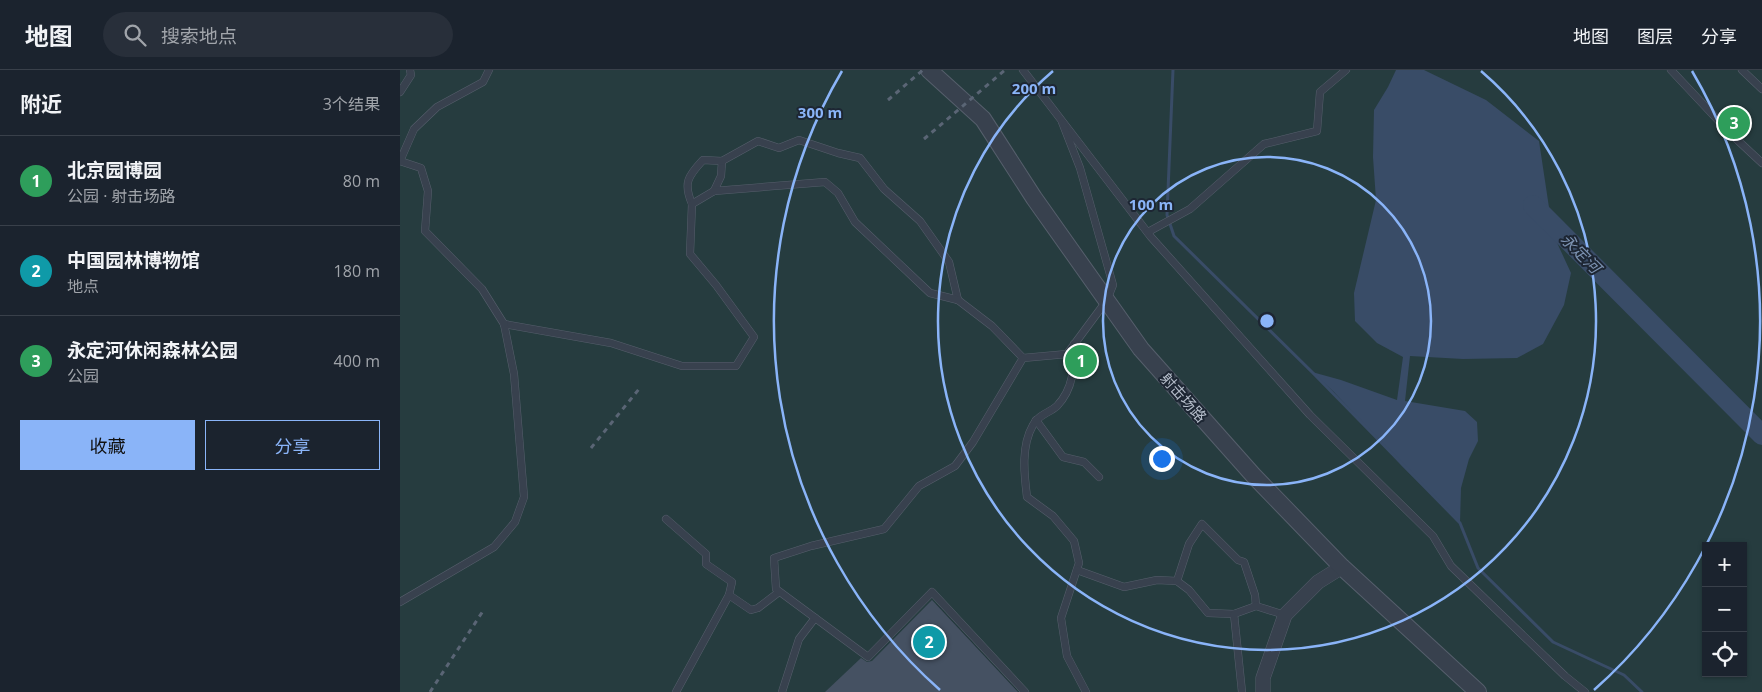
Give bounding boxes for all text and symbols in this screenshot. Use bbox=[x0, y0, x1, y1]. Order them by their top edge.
search box bbox=[103, 12, 453, 57]
text: 地图 bbox=[25, 19, 73, 52]
icon: search bbox=[121, 21, 149, 49]
text: 搜索地点 bbox=[161, 23, 237, 49]
text: 地图 bbox=[1573, 24, 1609, 48]
text: 图层 bbox=[1637, 24, 1673, 48]
text: 分享 bbox=[1701, 24, 1737, 48]
text: 200 m bbox=[1012, 78, 1056, 98]
text: 附近 bbox=[20, 90, 62, 118]
text: 3个结果 bbox=[323, 93, 380, 115]
text: 300 m bbox=[798, 102, 842, 122]
pin: 3 bbox=[1718, 104, 1750, 142]
text: 北京园博园 bbox=[67, 157, 162, 183]
text: 1 bbox=[31, 170, 41, 192]
text: 80 m bbox=[343, 170, 380, 192]
text: 公园 · 射击场路 bbox=[67, 185, 176, 207]
text: 100 m bbox=[1129, 194, 1173, 214]
water label: 永定河 bbox=[1556, 228, 1608, 280]
text: 中国园林博物馆 bbox=[67, 247, 200, 273]
text: 2 bbox=[31, 260, 41, 282]
text: 180 m bbox=[334, 260, 380, 282]
text: 地点 bbox=[67, 275, 99, 297]
centre of rings bbox=[1258, 312, 1276, 330]
text: 永定河休闲森林公园 bbox=[67, 337, 238, 363]
pin: 1 bbox=[1065, 342, 1097, 380]
text: 3 bbox=[31, 350, 41, 372]
text: 400 m bbox=[334, 350, 380, 372]
text: 公园 bbox=[67, 365, 99, 387]
street label: 射击场路 bbox=[1156, 368, 1212, 426]
button: 收藏 bbox=[20, 420, 195, 470]
button: 分享 bbox=[205, 420, 380, 470]
your location bbox=[1149, 446, 1175, 472]
map controls bbox=[1702, 542, 1747, 677]
button: + bbox=[1702, 542, 1747, 587]
button: − bbox=[1702, 587, 1747, 632]
pin: 2 bbox=[913, 623, 945, 661]
button: locate bbox=[1702, 632, 1747, 677]

